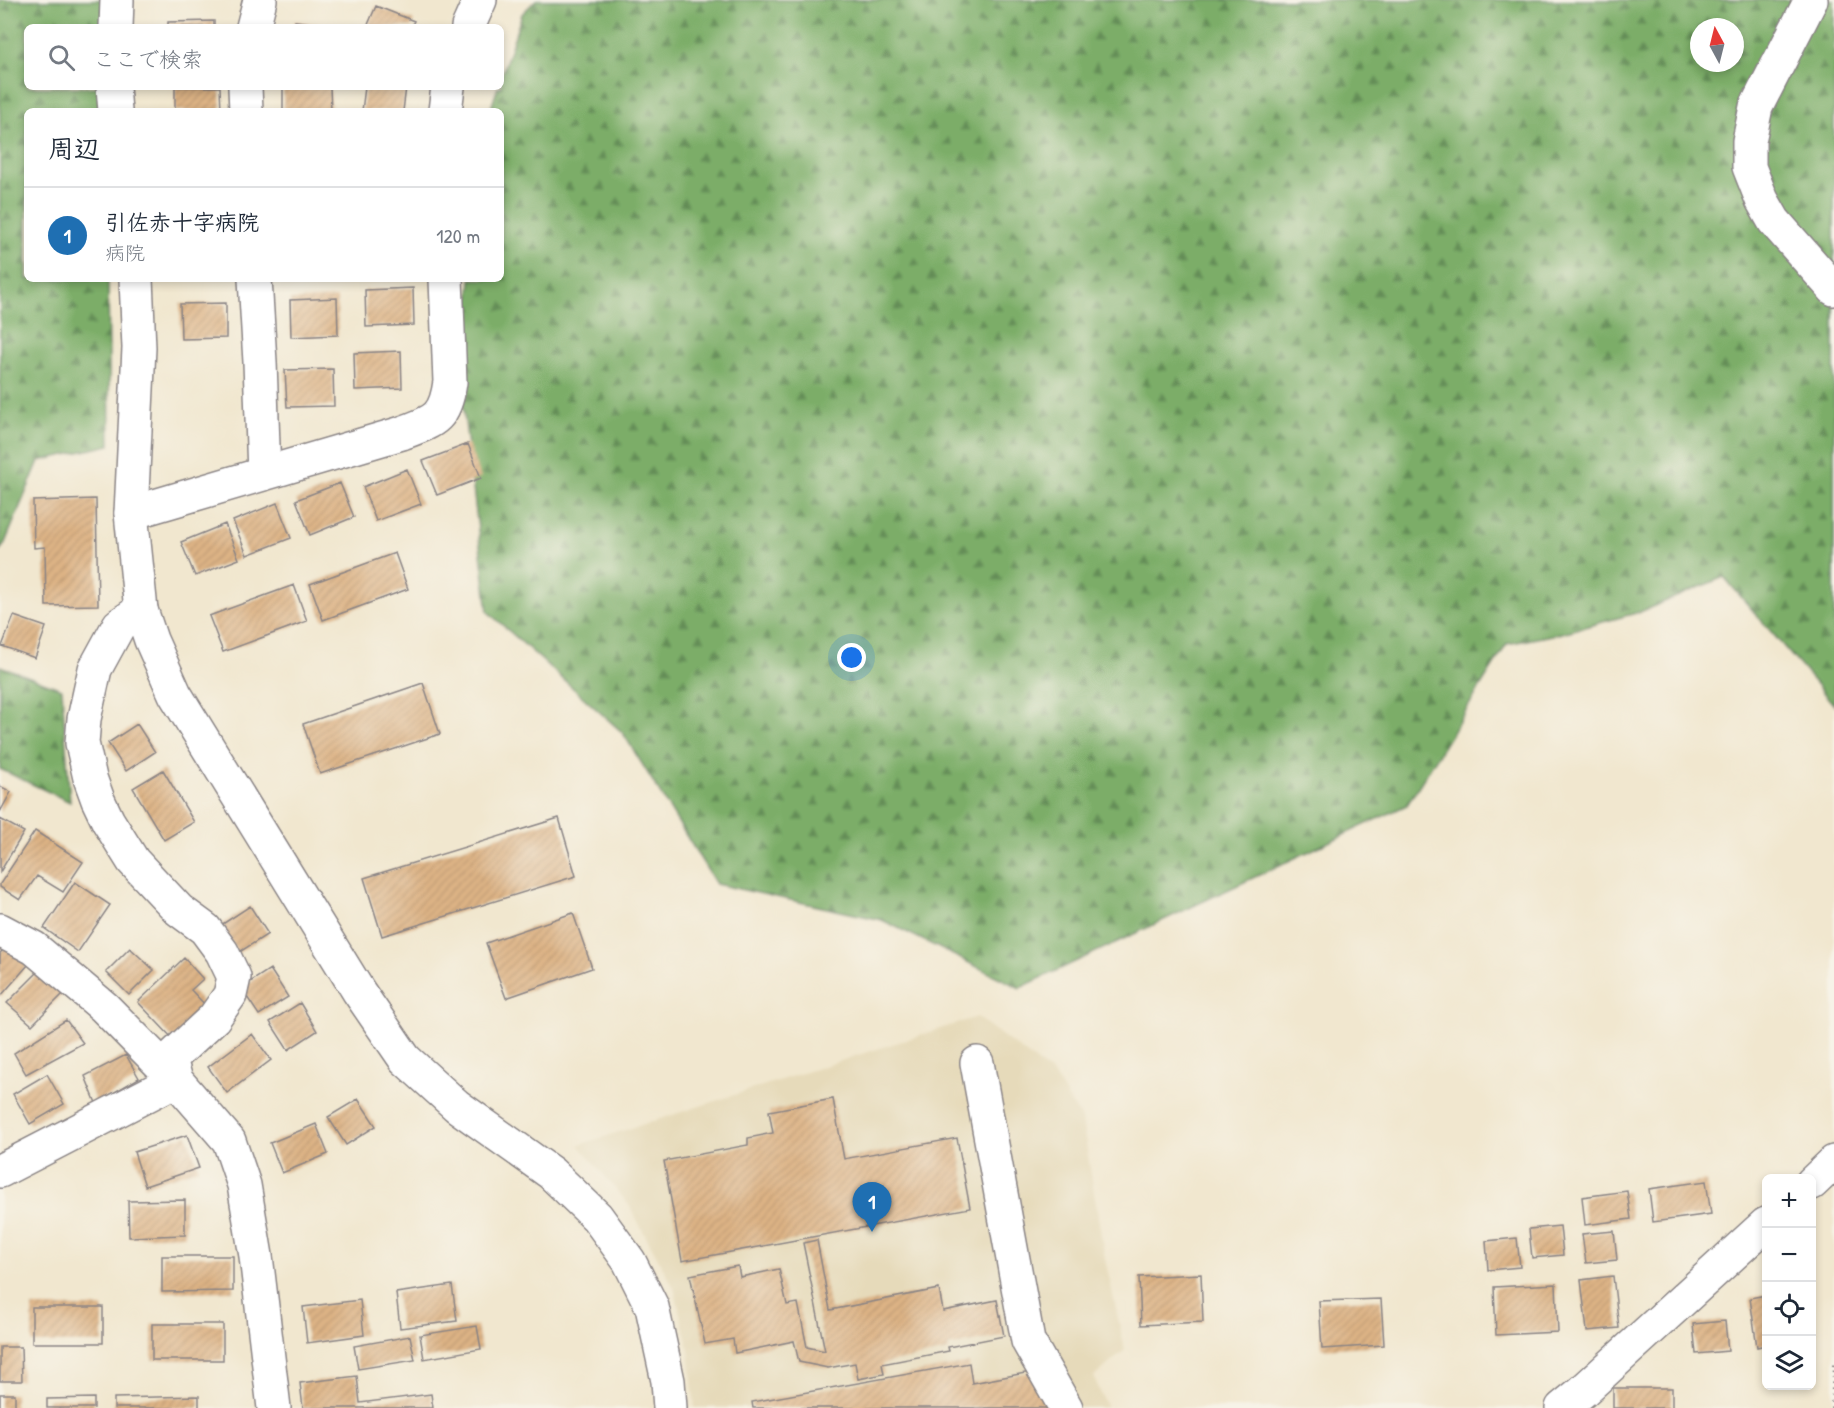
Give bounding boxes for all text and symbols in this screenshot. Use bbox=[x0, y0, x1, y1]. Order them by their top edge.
north arrow bbox=[1690, 18, 1744, 72]
search box bbox=[24, 24, 504, 90]
icon: search bbox=[45, 41, 78, 74]
text: ここで検索 bbox=[93, 44, 203, 74]
text: 周辺 bbox=[48, 131, 100, 166]
text: 引佐赤十字病院 bbox=[105, 207, 259, 237]
text: 1 bbox=[64, 222, 71, 249]
text: 120 m bbox=[436, 222, 480, 249]
text: 病院 bbox=[105, 239, 145, 266]
your location bbox=[837, 643, 866, 672]
map controls bbox=[1762, 1174, 1816, 1390]
button: + bbox=[1762, 1174, 1816, 1228]
pin: 1 bbox=[852, 1182, 892, 1232]
button: − bbox=[1762, 1228, 1816, 1282]
button: locate bbox=[1762, 1282, 1816, 1336]
button: layers bbox=[1762, 1336, 1816, 1390]

